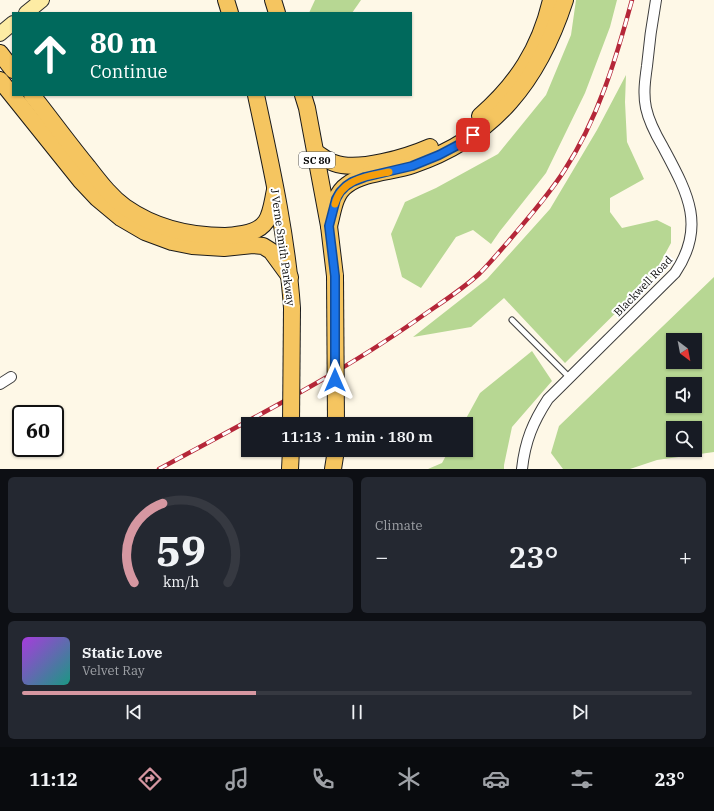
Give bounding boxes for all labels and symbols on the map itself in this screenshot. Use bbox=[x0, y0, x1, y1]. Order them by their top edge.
pin bbox=[456, 118, 490, 152]
road number: SC 80 bbox=[299, 152, 335, 168]
street label: J Verne Smith Parkway bbox=[268, 187, 298, 307]
street label: Blackwell Road bbox=[611, 253, 676, 319]
north arrow bbox=[666, 333, 702, 369]
position arrow bbox=[314, 359, 356, 401]
speed limit sign: 60 bbox=[12, 405, 64, 457]

